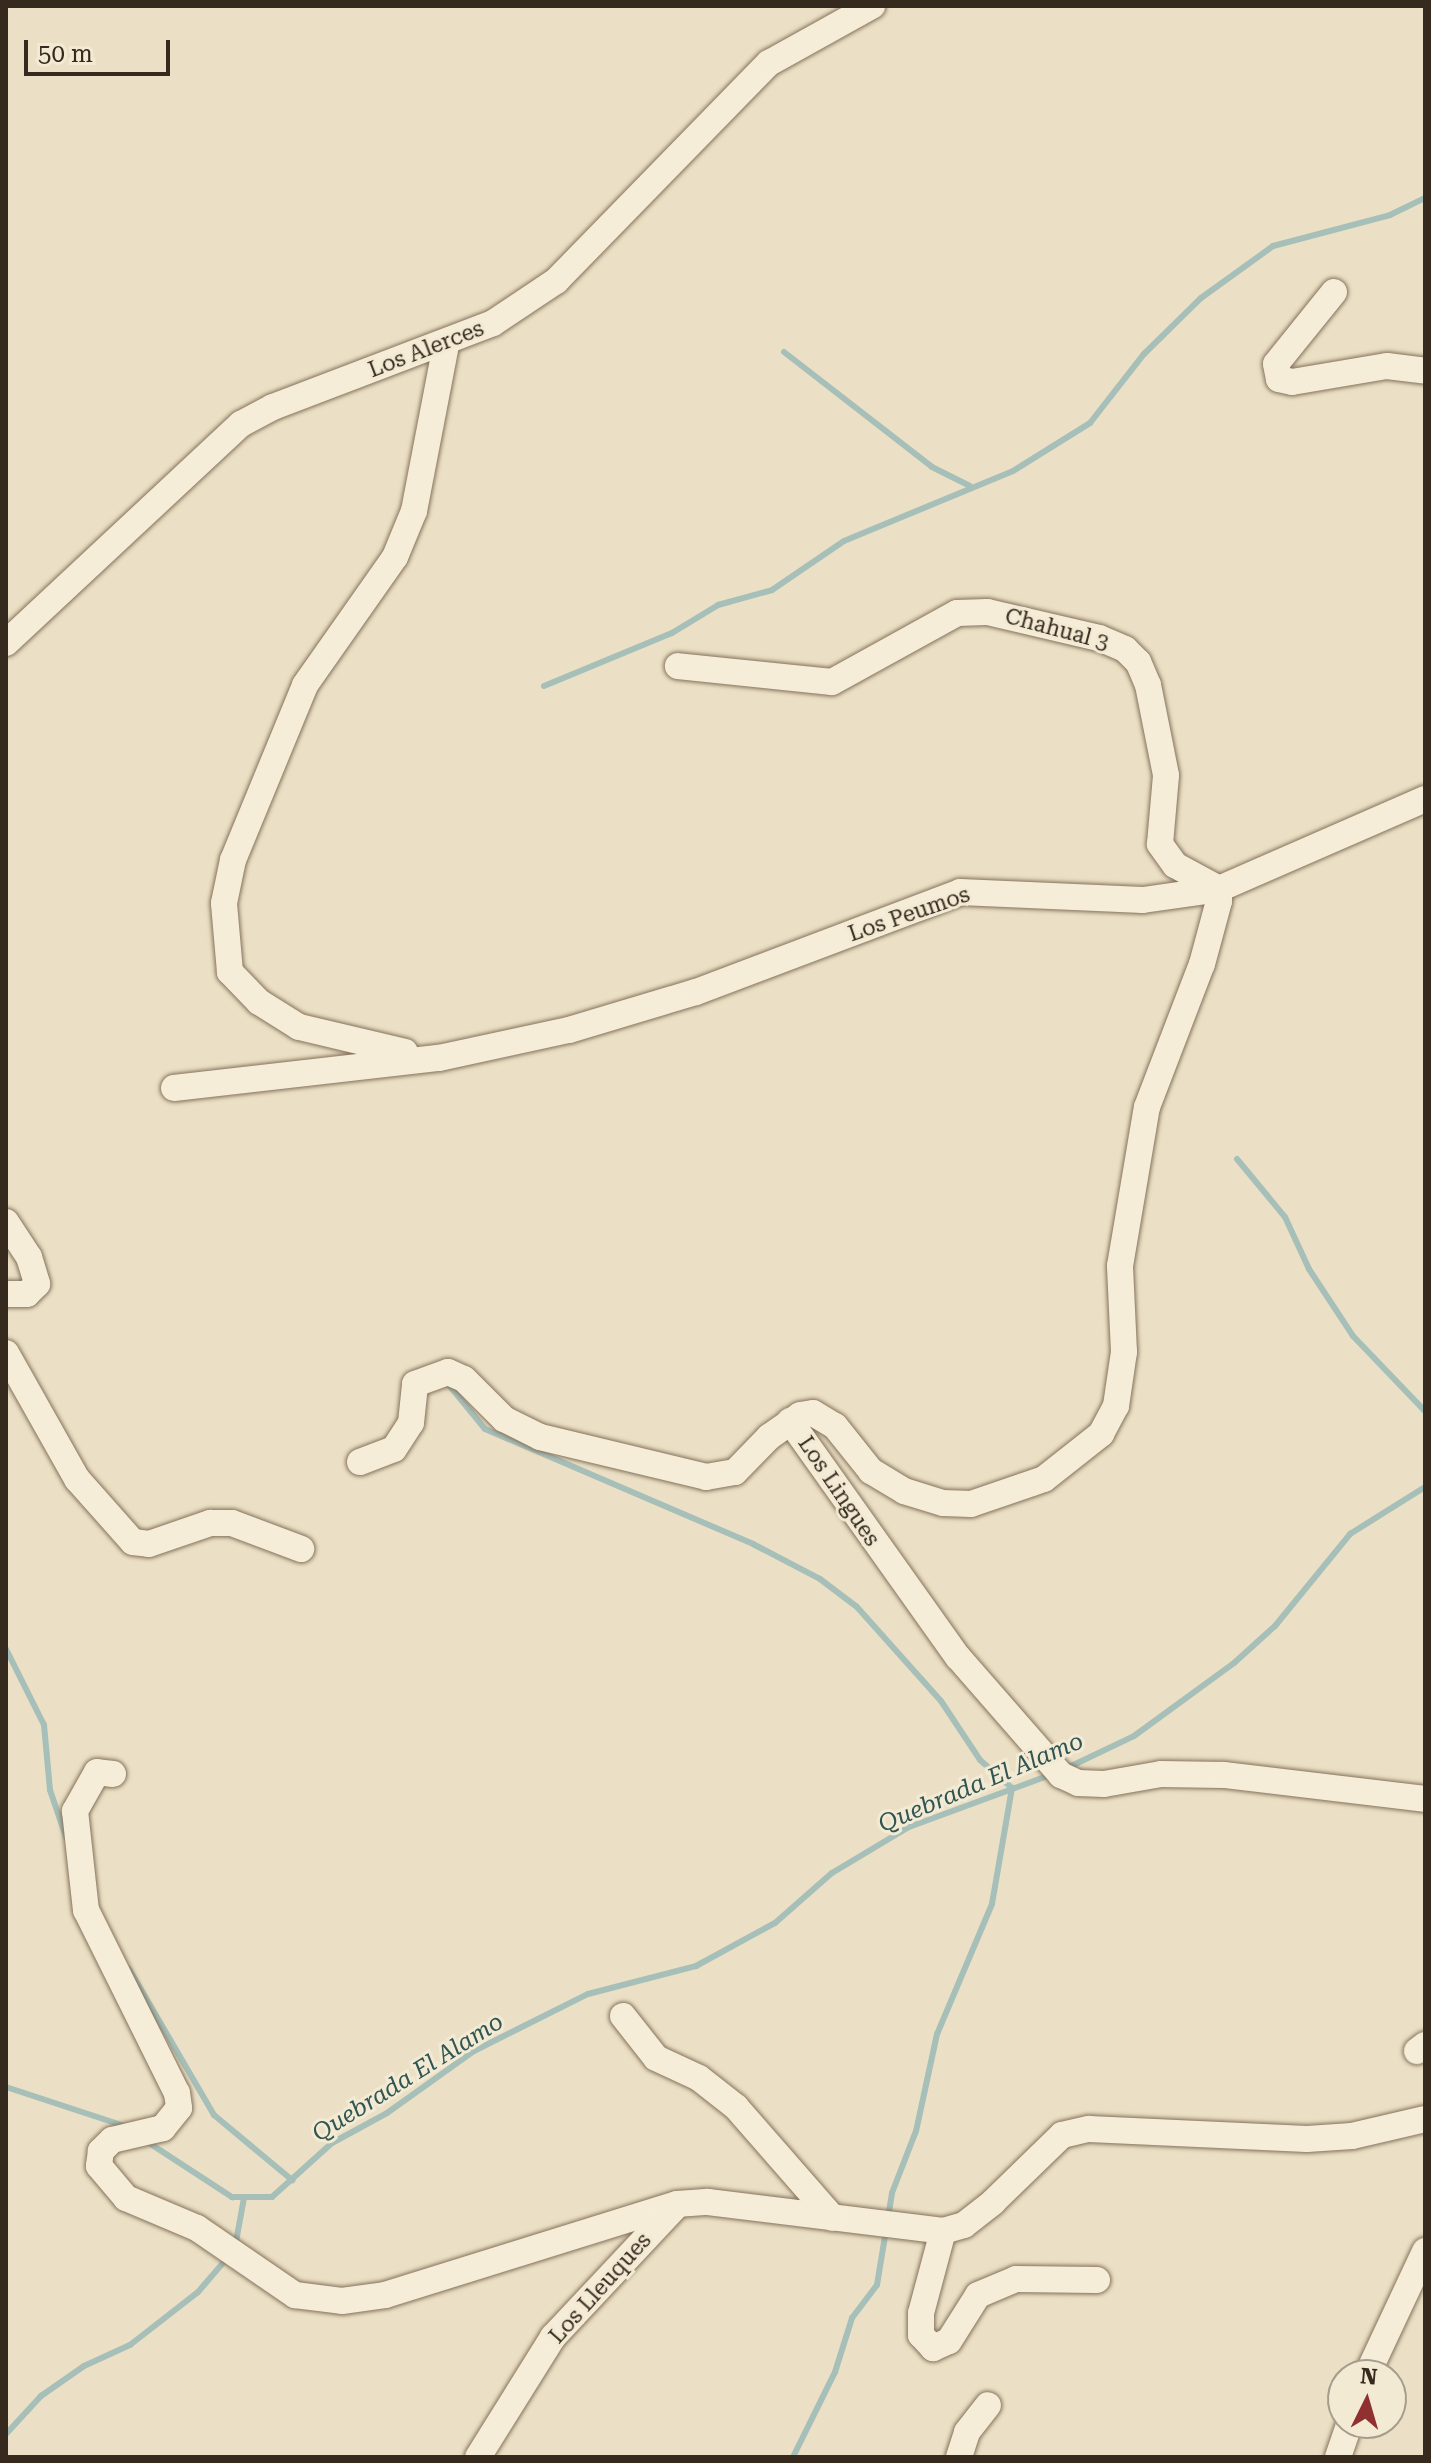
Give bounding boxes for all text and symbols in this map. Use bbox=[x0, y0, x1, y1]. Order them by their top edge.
scale bar bbox=[28, 24, 174, 74]
text: 50 m bbox=[38, 40, 93, 68]
street label: Los Alerces bbox=[365, 315, 487, 383]
street label: Chahual 3 bbox=[1002, 603, 1112, 655]
street label: Los Peumos bbox=[845, 881, 973, 947]
street label: Los Lingues bbox=[793, 1431, 885, 1551]
water label: Quebrada El Alamo bbox=[874, 1727, 1088, 1839]
water label: Quebrada El Alamo bbox=[307, 2008, 509, 2148]
street label: Los Lleuques bbox=[543, 2227, 657, 2349]
north arrow bbox=[1327, 2359, 1407, 2439]
text: N bbox=[1359, 2363, 1378, 2390]

